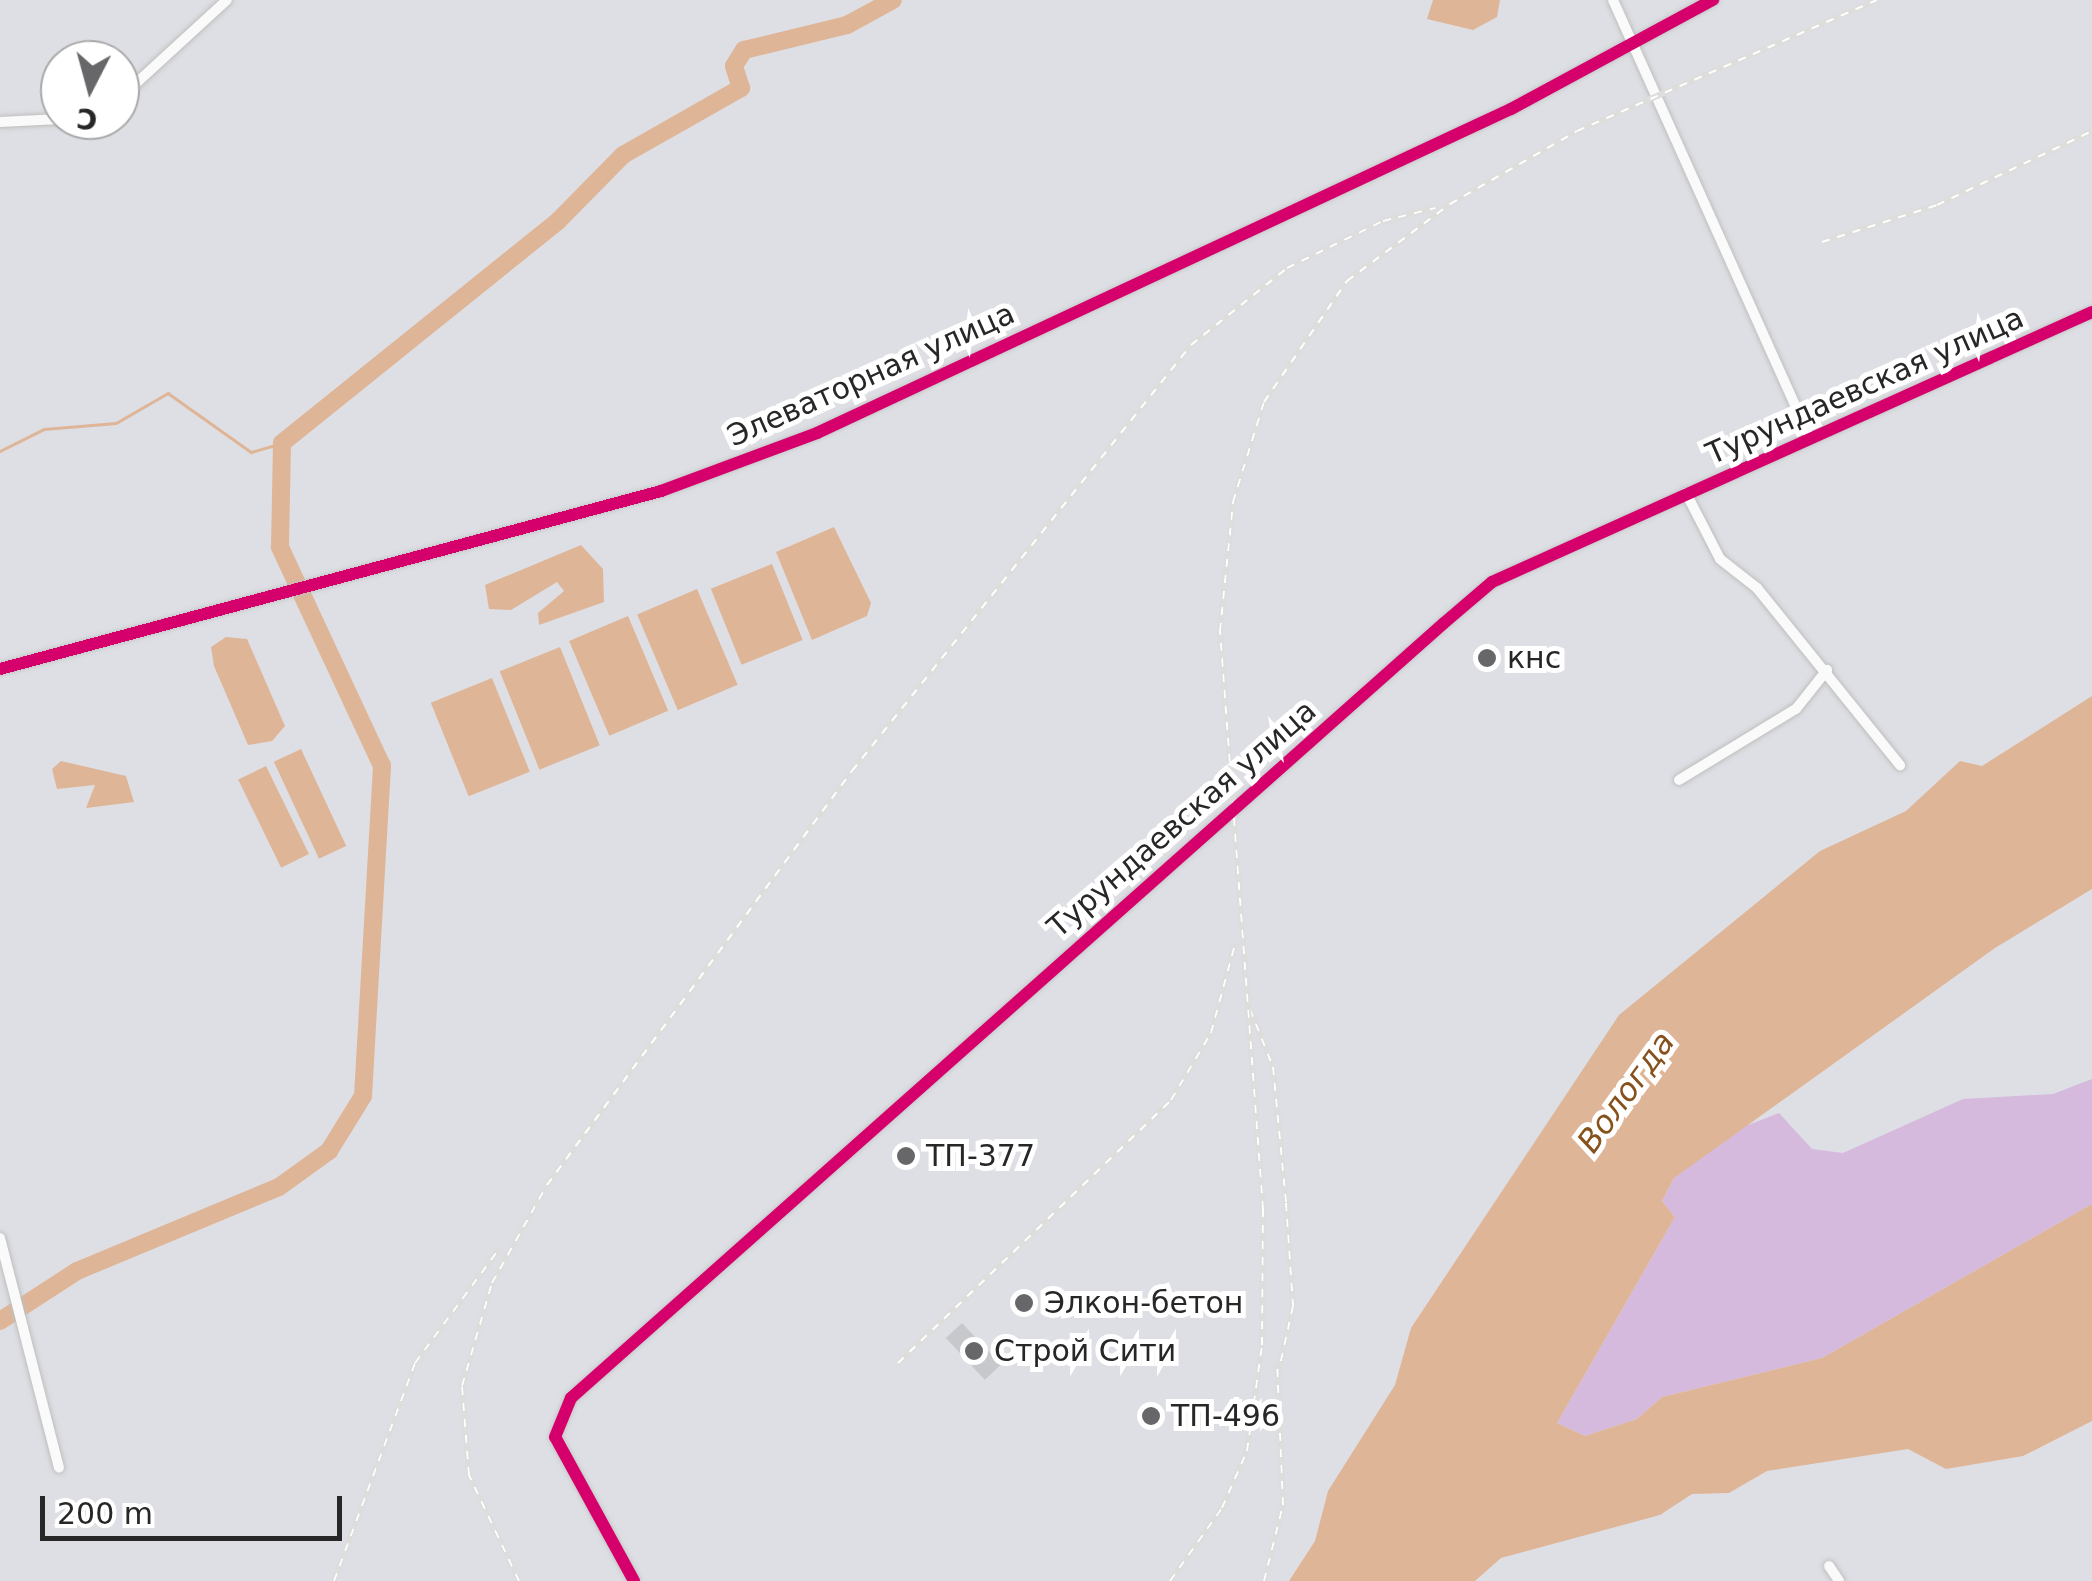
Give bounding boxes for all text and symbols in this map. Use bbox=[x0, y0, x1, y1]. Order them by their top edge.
north arrow bbox=[40, 40, 140, 140]
text: С bbox=[75, 101, 99, 136]
street label: Элеваторная улица bbox=[722, 295, 1020, 455]
street label: Турундаевская улица bbox=[1701, 300, 2029, 472]
place label: кнс bbox=[1507, 640, 1561, 676]
marker: кнс bbox=[1476, 647, 1498, 669]
street label: Турундаевская улица bbox=[1041, 693, 1323, 945]
water label: Вологда bbox=[1569, 1024, 1683, 1160]
place label: ТП-377 bbox=[926, 1138, 1035, 1174]
marker: ТП-377 bbox=[895, 1145, 917, 1167]
place label: Элкон-бетон bbox=[1044, 1285, 1243, 1321]
marker: Элкон-бетон bbox=[1013, 1292, 1035, 1314]
place label: Строй Сити bbox=[994, 1333, 1176, 1369]
marker: Строй Сити bbox=[963, 1340, 985, 1362]
place label: ТП-496 bbox=[1171, 1398, 1280, 1434]
marker: ТП-496 bbox=[1140, 1405, 1162, 1427]
scale bar bbox=[45, 1476, 348, 1538]
text: 200 m bbox=[57, 1496, 153, 1531]

